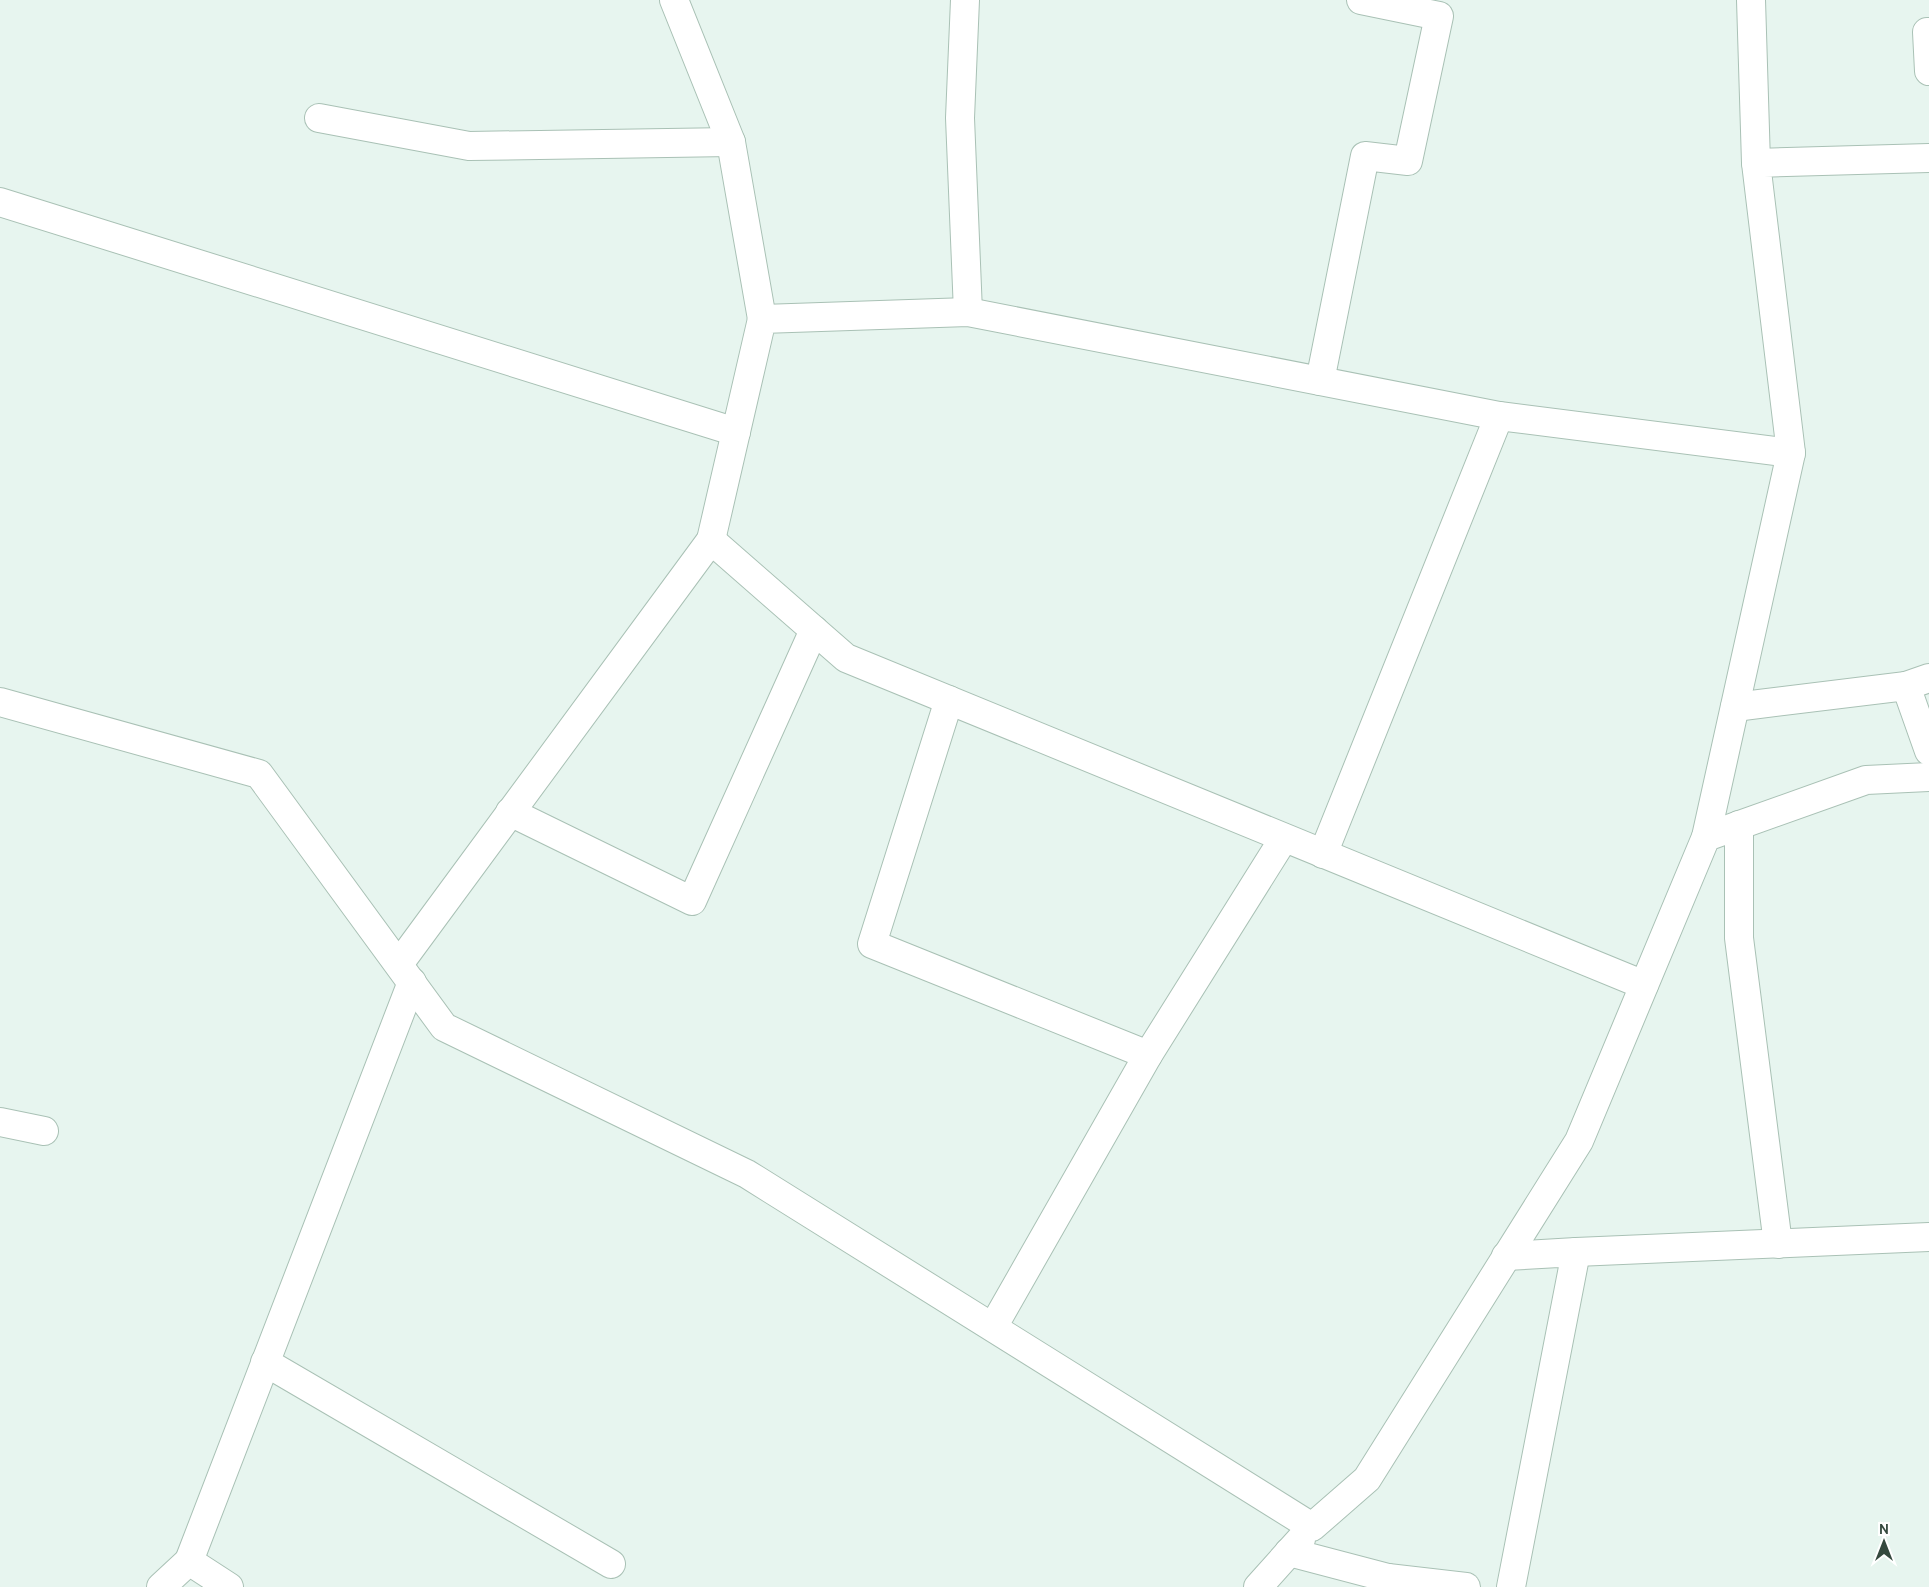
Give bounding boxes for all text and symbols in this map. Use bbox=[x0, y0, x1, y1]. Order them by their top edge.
north arrow bbox=[1859, 1517, 1909, 1567]
text: N bbox=[1879, 1520, 1889, 1538]

